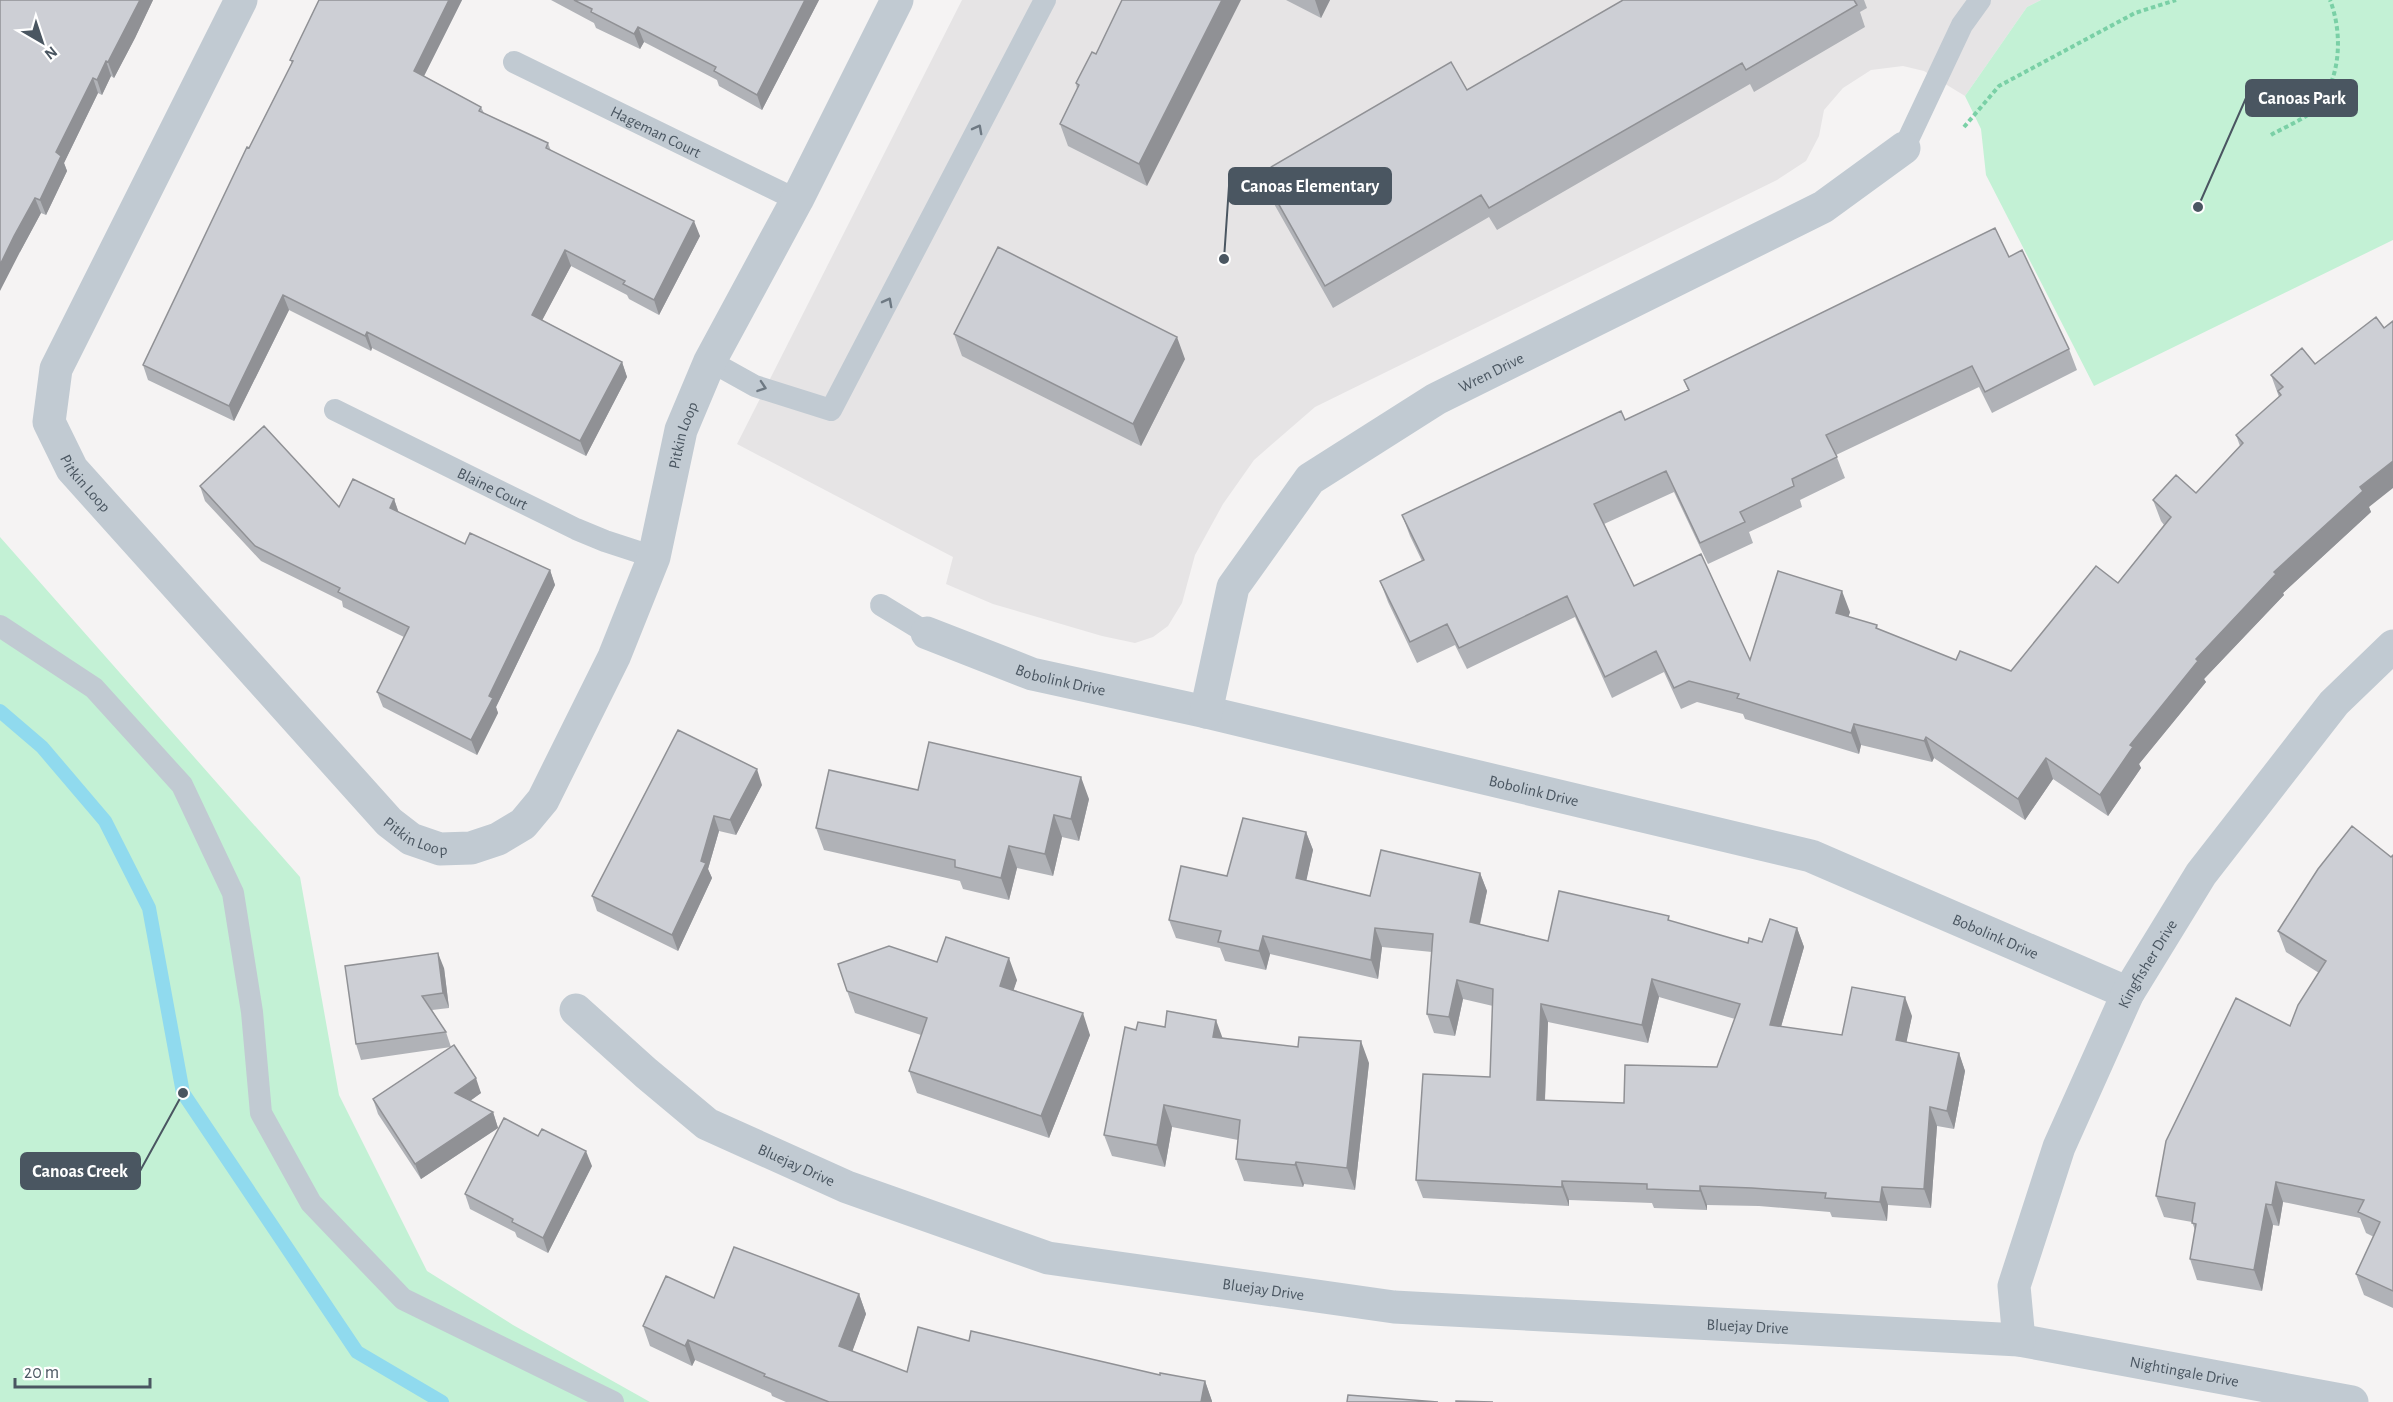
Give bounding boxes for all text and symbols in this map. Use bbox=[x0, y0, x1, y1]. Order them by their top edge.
north arrow bbox=[12, 12, 72, 72]
text: N bbox=[41, 43, 60, 63]
callout: Canoas Park bbox=[2246, 80, 2357, 116]
text: Canoas Park bbox=[2258, 90, 2346, 108]
street label: Hageman Court bbox=[608, 103, 703, 161]
one-way arrow bbox=[971, 125, 982, 135]
callout: Canoas Elementary bbox=[1229, 168, 1391, 204]
text: Canoas Elementary bbox=[1241, 178, 1380, 196]
one-way arrow bbox=[881, 297, 892, 308]
street label: Wren Drive bbox=[1456, 350, 1526, 395]
one-way arrow bbox=[756, 380, 767, 393]
street label: Pitkin Loop bbox=[666, 399, 701, 470]
street label: Pitkin Loop bbox=[57, 452, 113, 515]
street label: Blaine Court bbox=[455, 465, 530, 513]
street label: Bobolink Drive bbox=[1013, 661, 1107, 699]
street label: Bobolink Drive bbox=[1487, 773, 1580, 809]
street label: Pitkin Loop bbox=[380, 814, 448, 858]
street label: Bobolink Drive bbox=[1950, 911, 2041, 962]
street label: Kingfisher Drive bbox=[2115, 917, 2180, 1011]
street label: Bluejay Drive bbox=[755, 1141, 837, 1189]
callout: Canoas Creek bbox=[21, 1153, 140, 1189]
text: Canoas Creek bbox=[32, 1163, 128, 1181]
street label: Bluejay Drive bbox=[1221, 1276, 1305, 1303]
street label: Bluejay Drive bbox=[1706, 1317, 1789, 1337]
scale bar bbox=[15, 1351, 150, 1389]
street label: Nightingale Drive bbox=[2128, 1354, 2240, 1390]
text: 20 m bbox=[24, 1364, 59, 1382]

